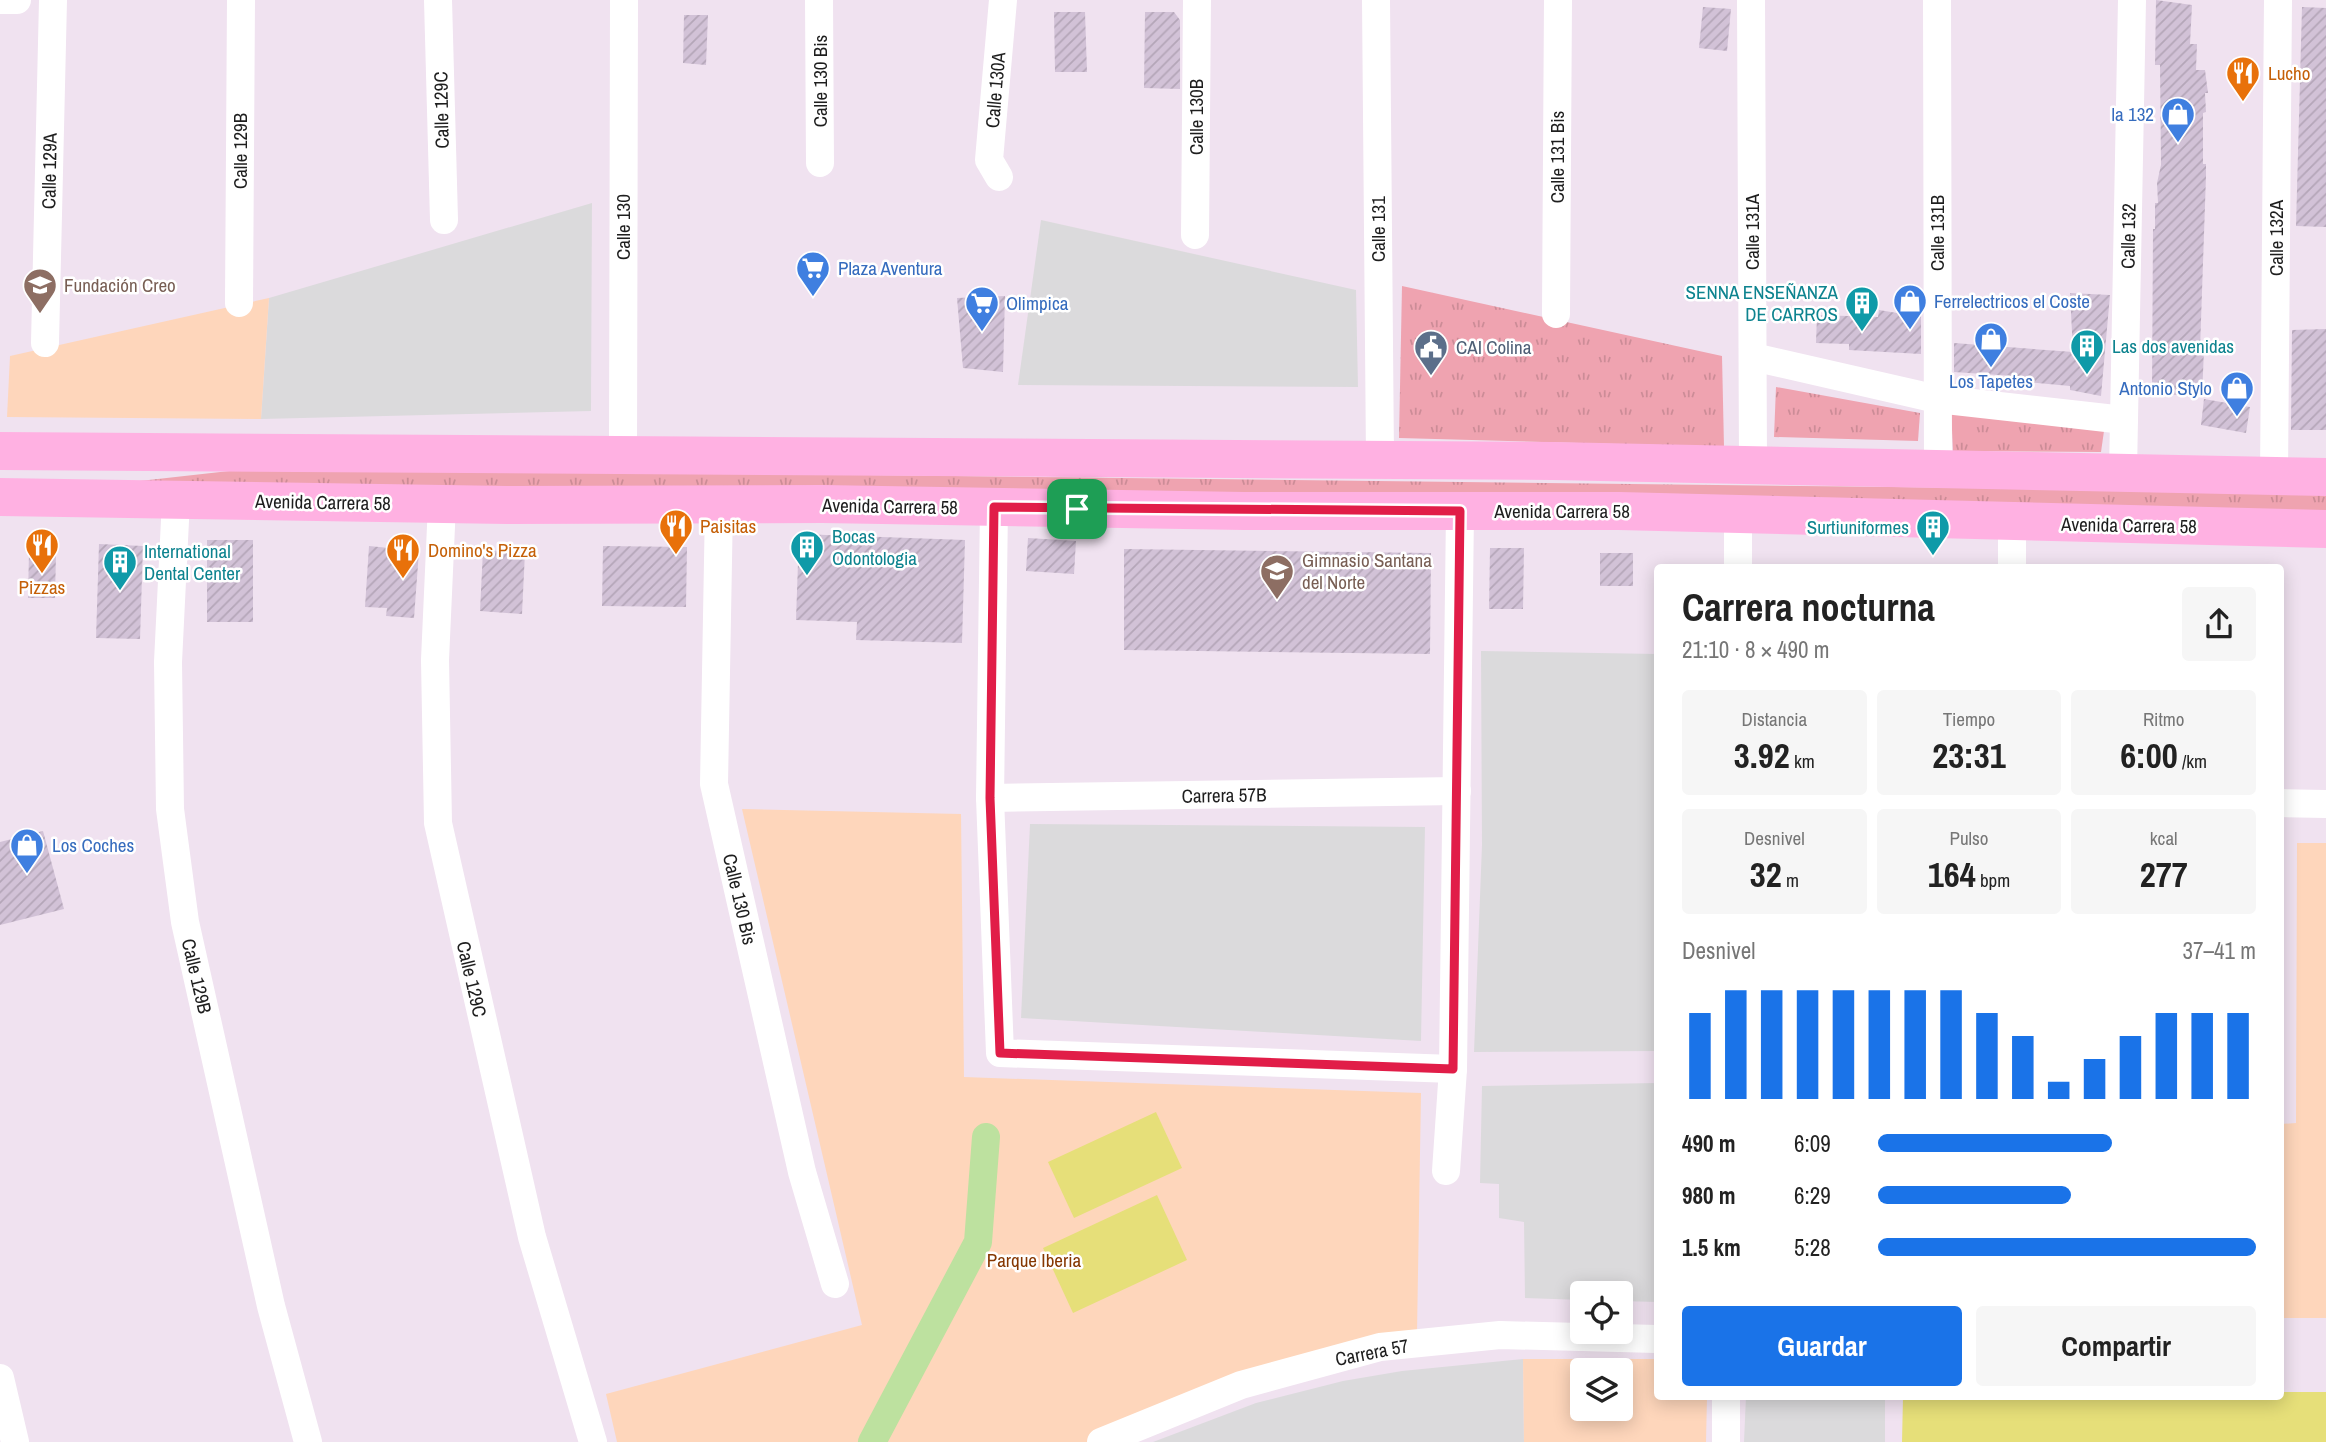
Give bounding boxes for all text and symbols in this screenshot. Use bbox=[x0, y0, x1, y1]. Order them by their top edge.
street label: Calle 130 Bis bbox=[807, 34, 833, 127]
street label: Calle 130A bbox=[979, 50, 1011, 129]
restaurant icon: Lucho bbox=[2224, 54, 2262, 103]
place label: Lucho bbox=[2268, 60, 2310, 86]
street label: Calle 129C bbox=[427, 71, 455, 149]
street label: Calle 130B bbox=[1183, 79, 1209, 155]
shop icon: la 132 bbox=[2159, 95, 2197, 144]
place label: la 132 bbox=[2112, 101, 2154, 127]
street label: Calle 131 Bis bbox=[1544, 110, 1570, 203]
street label: Calle 129B bbox=[227, 113, 253, 189]
street label: Calle 129A bbox=[35, 132, 63, 209]
street label: Calle 131A bbox=[1739, 193, 1765, 270]
street label: Calle 130 bbox=[610, 194, 636, 260]
street label: Calle 131B bbox=[1924, 195, 1950, 271]
street label: Calle 131 bbox=[1365, 196, 1391, 262]
street label: Calle 132A bbox=[2263, 199, 2289, 276]
street label: Calle 132 bbox=[2114, 203, 2142, 269]
supermarket icon: Plaza Aventura bbox=[794, 249, 832, 298]
place label: Plaza Aventura bbox=[838, 255, 943, 281]
school or university icon: Fundación Creo bbox=[21, 266, 59, 315]
place label: Fundación Creo bbox=[64, 272, 176, 298]
place label: SENNA ENSEÑANZA DE CARROS bbox=[1686, 279, 1839, 327]
shop icon: Ferrelectricos el Coste bbox=[1891, 282, 1929, 331]
supermarket icon: Olimpica bbox=[963, 284, 1001, 333]
building icon: SENNA ENSEÑANZA DE CARROS bbox=[1843, 284, 1881, 333]
place label: Ferrelectricos el Coste bbox=[1934, 288, 2090, 314]
place label: Olimpica bbox=[1006, 290, 1069, 316]
shop icon: Los Tapetes bbox=[1972, 320, 2010, 369]
building icon: Las dos avenidas bbox=[2068, 327, 2106, 376]
public building icon: CAI Colina bbox=[1412, 328, 1450, 377]
place label: Las dos avenidas bbox=[2112, 333, 2234, 359]
place label: CAI Colina bbox=[1456, 334, 1532, 360]
place label: Los Tapetes bbox=[1949, 368, 2033, 394]
shop icon: Antonio Stylo bbox=[2218, 369, 2256, 418]
place label: Antonio Stylo bbox=[2118, 375, 2212, 401]
pin bbox=[1047, 479, 1107, 539]
street label: Avenida Carrera 58 bbox=[254, 488, 391, 516]
icon: arrive bbox=[1058, 490, 1096, 528]
street label: Avenida Carrera 58 bbox=[821, 492, 958, 520]
street label: Avenida Carrera 58 bbox=[1493, 498, 1630, 524]
restaurant icon: Paisitas bbox=[657, 507, 695, 556]
building icon: Surtiuniformes bbox=[1914, 508, 1952, 557]
street label: Avenida Carrera 58 bbox=[2060, 511, 2197, 539]
place label: Paisitas bbox=[700, 513, 757, 539]
place label: Surtiuniformes bbox=[1807, 514, 1909, 540]
place label: Bocas Odontologia bbox=[832, 523, 917, 571]
restaurant icon: Pizzas bbox=[23, 526, 61, 575]
building icon: Bocas Odontologia bbox=[788, 528, 826, 577]
restaurant icon: Domino's Pizza bbox=[384, 531, 422, 580]
place label: Domino's Pizza bbox=[428, 537, 537, 563]
place label: International Dental Center bbox=[144, 538, 241, 586]
building icon: International Dental Center bbox=[101, 543, 139, 592]
place label: Gimnasio Santana del Norte bbox=[1302, 547, 1432, 595]
school or university icon: Gimnasio Santana del Norte bbox=[1258, 552, 1296, 601]
place label: Pizzas bbox=[19, 574, 66, 600]
text: Carrera nocturna bbox=[1682, 582, 1935, 633]
button: share bbox=[2182, 587, 2256, 661]
text: 21:10 · 8 × 490 m bbox=[1682, 634, 1829, 665]
text: Distancia bbox=[1741, 706, 1807, 732]
text: Tiempo bbox=[1943, 706, 1995, 732]
text: Ritmo bbox=[2143, 706, 2184, 732]
text: 3.92 bbox=[1734, 732, 1790, 779]
text: 23:31 bbox=[1932, 732, 2006, 779]
text: 6:00 bbox=[2120, 732, 2178, 779]
text: km bbox=[1790, 748, 1815, 774]
text: /km bbox=[2178, 748, 2207, 774]
street label: Carrera 57B bbox=[1181, 781, 1267, 809]
text: Desnivel bbox=[1744, 825, 1805, 851]
text: Pulso bbox=[1950, 825, 1988, 851]
text: kcal bbox=[2150, 825, 2178, 851]
shop icon: Los Coches bbox=[8, 826, 46, 875]
place label: Los Coches bbox=[52, 832, 134, 858]
street label: Calle 130 Bis bbox=[717, 851, 763, 947]
text: 32 bbox=[1750, 851, 1782, 898]
text: 164 bbox=[1928, 851, 1976, 898]
text: 277 bbox=[2140, 851, 2188, 898]
text: m bbox=[1782, 867, 1799, 893]
text: bpm bbox=[1976, 867, 2010, 893]
text: Desnivel bbox=[1682, 935, 1755, 966]
text: 37–41 m bbox=[2183, 935, 2256, 966]
street label: Calle 129B bbox=[176, 936, 218, 1016]
street label: Calle 129C bbox=[451, 939, 493, 1019]
text: 490 m bbox=[1682, 1128, 1735, 1159]
text: 6:09 bbox=[1794, 1128, 1831, 1159]
text: 980 m bbox=[1682, 1180, 1735, 1211]
text: 6:29 bbox=[1794, 1180, 1831, 1211]
text: 1.5 km bbox=[1682, 1232, 1741, 1263]
text: 5:28 bbox=[1794, 1232, 1831, 1263]
park label: Parque Iberia bbox=[987, 1247, 1082, 1273]
map controls bbox=[1570, 1281, 1633, 1421]
button: locate bbox=[1570, 1281, 1633, 1344]
button: Guardar bbox=[1682, 1306, 1962, 1386]
button: Compartir bbox=[1976, 1306, 2256, 1386]
street label: Carrera 57 bbox=[1333, 1332, 1411, 1372]
button: layers bbox=[1570, 1358, 1633, 1421]

